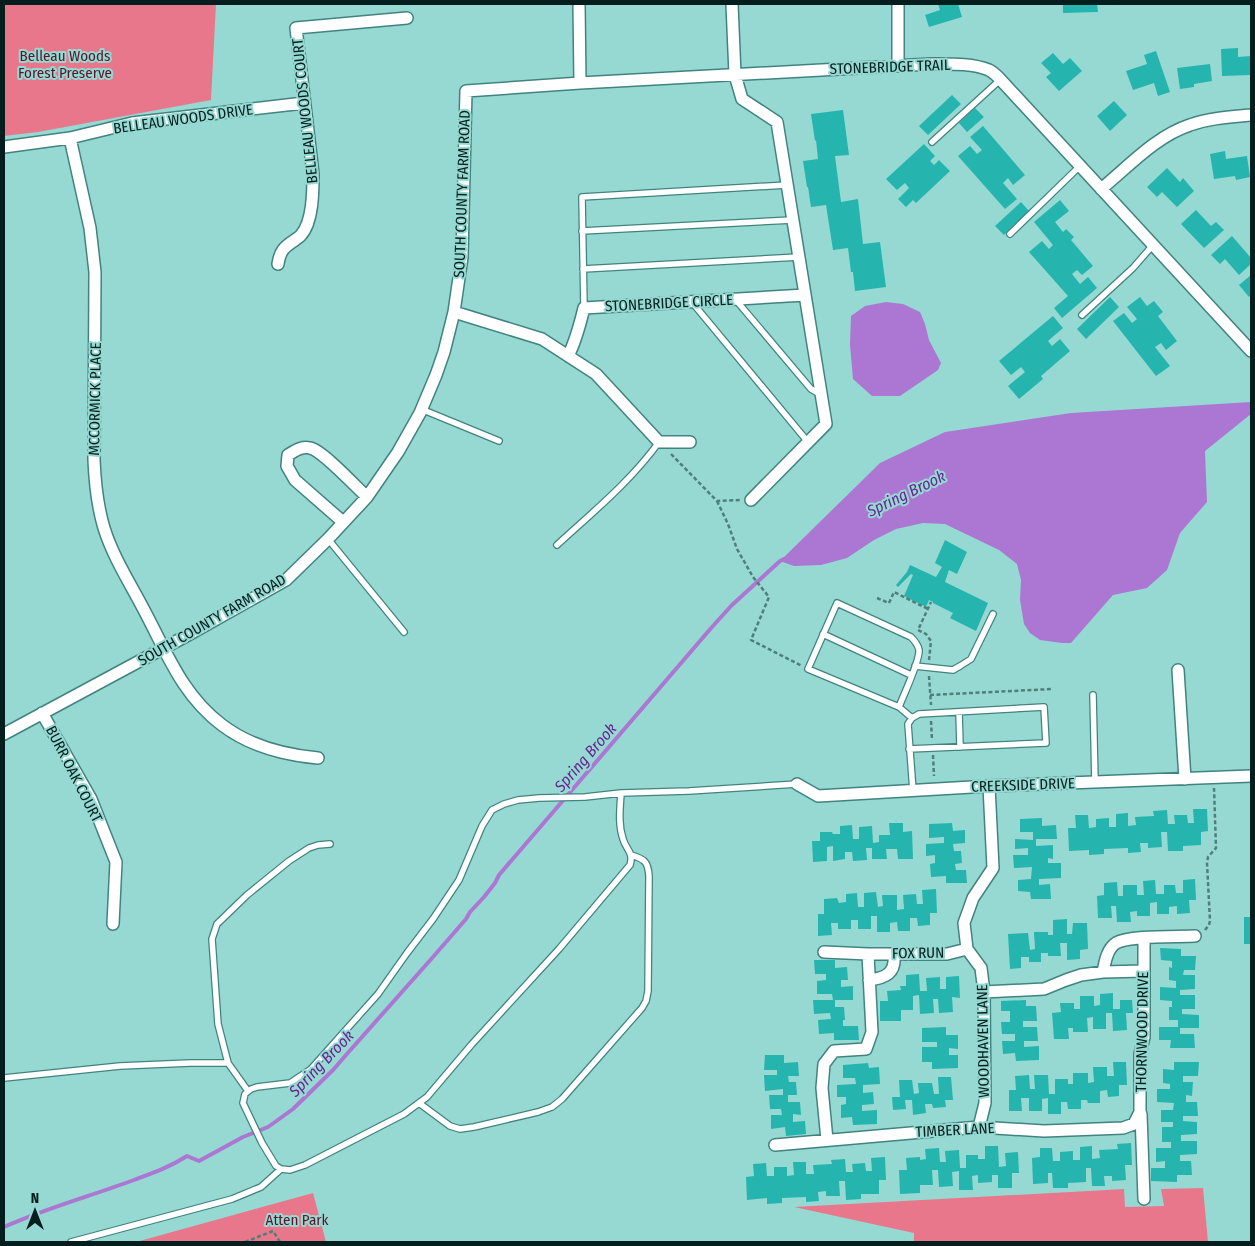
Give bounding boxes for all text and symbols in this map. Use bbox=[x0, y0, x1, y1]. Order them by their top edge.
street label: BELLEAU WOODS COURT bbox=[288, 38, 322, 184]
park label: Belleau Woods Forest Preserve bbox=[18, 47, 112, 82]
street label: STONEBRIDGE TRAIL bbox=[829, 56, 951, 78]
street label: BELLEAU WOODS DRIVE bbox=[112, 100, 254, 138]
street label: SOUTH COUNTY FARM ROAD bbox=[450, 110, 474, 278]
street label: STONEBRIDGE CIRCLE bbox=[605, 291, 733, 315]
street label: MCCORMICK PLACE bbox=[85, 342, 105, 456]
water label: Spring Brook bbox=[863, 466, 949, 521]
street label: SOUTH COUNTY FARM ROAD bbox=[135, 570, 289, 670]
water label: Spring Brook bbox=[550, 719, 620, 796]
street label: BURR OAK COURT bbox=[42, 723, 106, 825]
street label: CREEKSIDE DRIVE bbox=[971, 774, 1075, 796]
street label: FOX RUN bbox=[892, 944, 944, 962]
street label: THORNWOOD DRIVE bbox=[1132, 972, 1152, 1092]
street label: WOODHAVEN LANE bbox=[973, 984, 993, 1098]
water label: Spring Brook bbox=[284, 1026, 358, 1101]
street label: TIMBER LANE bbox=[915, 1119, 995, 1141]
north arrow bbox=[10, 1186, 60, 1236]
text: N bbox=[31, 1190, 39, 1207]
park label: Atten Park bbox=[266, 1211, 328, 1229]

